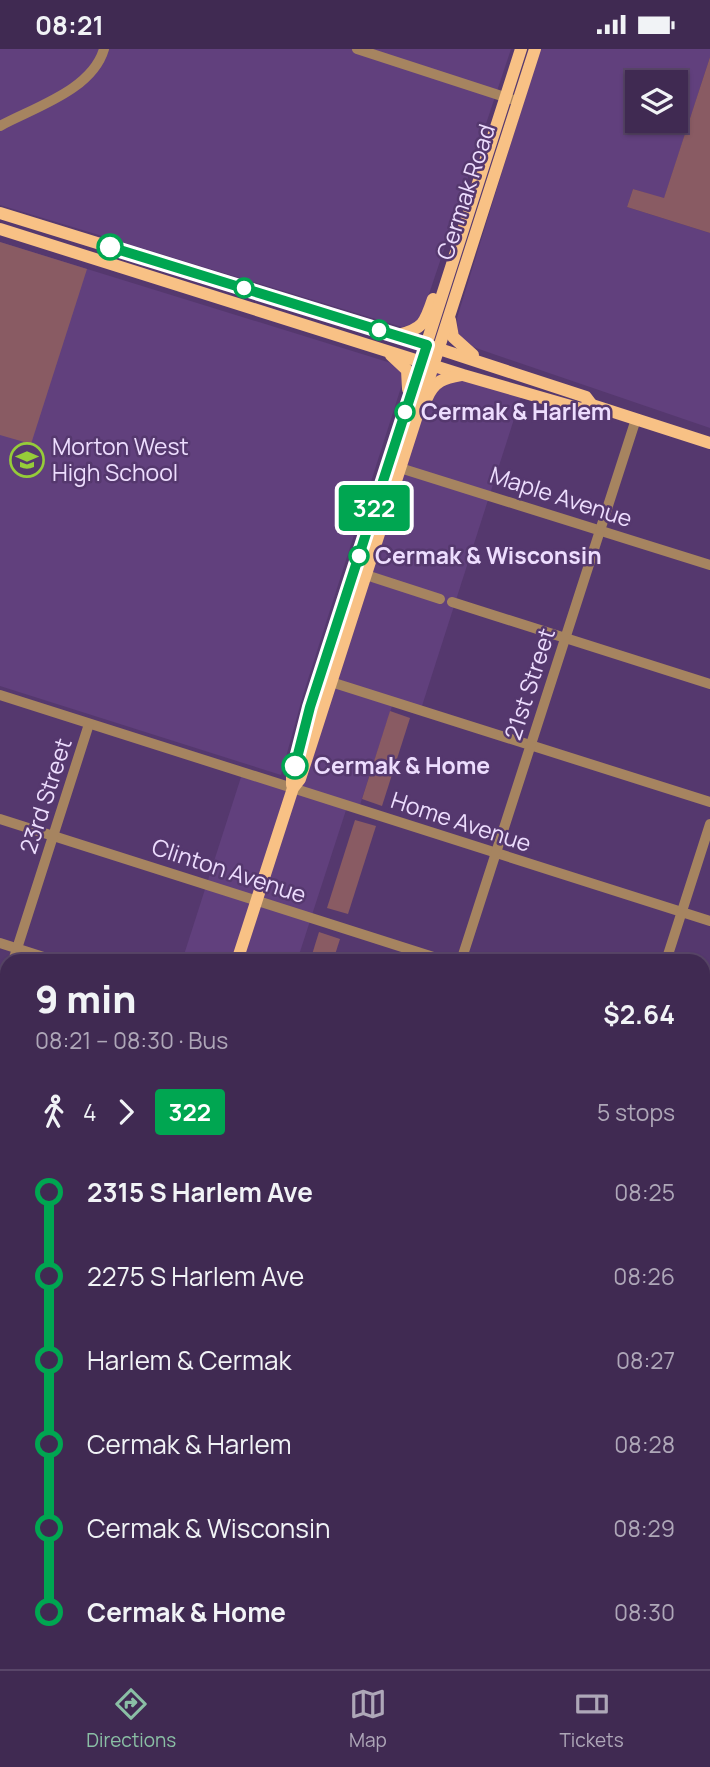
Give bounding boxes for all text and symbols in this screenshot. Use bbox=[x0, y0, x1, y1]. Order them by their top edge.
text: 08:21 bbox=[35, 7, 104, 43]
map controls bbox=[625, 70, 688, 133]
button: layers bbox=[625, 70, 688, 133]
street label: Cermak Road bbox=[428, 120, 502, 264]
unlabelled marker bbox=[97, 234, 123, 260]
unlabelled marker bbox=[234, 278, 254, 298]
unlabelled marker bbox=[369, 320, 389, 340]
place label: Cermak & Harlem bbox=[421, 395, 612, 427]
marker: Cermak & Harlem bbox=[395, 402, 415, 422]
place label: Morton West High School bbox=[52, 430, 189, 488]
school or university icon: Morton West High School bbox=[8, 441, 46, 479]
street label: Maple Avenue bbox=[486, 458, 637, 534]
line badge: 322 bbox=[334, 485, 414, 531]
text: 322 bbox=[353, 491, 395, 524]
place label: Cermak & Wisconsin bbox=[375, 539, 602, 571]
marker: Cermak & Wisconsin bbox=[349, 546, 369, 566]
street label: 21st Street bbox=[496, 624, 562, 744]
street label: 23rd Street bbox=[11, 734, 79, 858]
place label: Cermak & Home bbox=[314, 749, 490, 781]
marker: Cermak & Home bbox=[282, 753, 308, 779]
street label: Home Avenue bbox=[387, 783, 535, 859]
street label: Clinton Avenue bbox=[148, 830, 310, 910]
text: 9 min bbox=[35, 972, 136, 1024]
text: $2.64 bbox=[603, 996, 675, 1032]
text: 08:21 – 08:30 · Bus bbox=[35, 1024, 228, 1056]
icon: walk bbox=[35, 1093, 73, 1131]
icon: forward bbox=[107, 1093, 145, 1131]
text: 322 bbox=[169, 1095, 211, 1128]
text: 4 bbox=[83, 1096, 97, 1128]
text: 5 stops bbox=[597, 1096, 675, 1128]
text: 2315 S Harlem Ave bbox=[87, 1174, 313, 1210]
text: 08:25 bbox=[614, 1176, 675, 1208]
text: 2275 S Harlem Ave bbox=[87, 1258, 304, 1294]
text: 08:26 bbox=[613, 1260, 675, 1292]
text: Harlem & Cermak bbox=[87, 1342, 291, 1378]
text: 08:27 bbox=[616, 1344, 675, 1376]
text: Cermak & Harlem bbox=[87, 1426, 291, 1462]
text: 08:28 bbox=[614, 1428, 675, 1460]
text: Cermak & Wisconsin bbox=[87, 1510, 330, 1546]
text: 08:29 bbox=[613, 1512, 675, 1544]
text: Cermak & Home bbox=[87, 1594, 286, 1630]
text: 08:30 bbox=[614, 1596, 675, 1628]
tab: Directions bbox=[86, 1685, 176, 1753]
tab: Map bbox=[349, 1685, 387, 1753]
tab: Tickets bbox=[559, 1685, 624, 1753]

